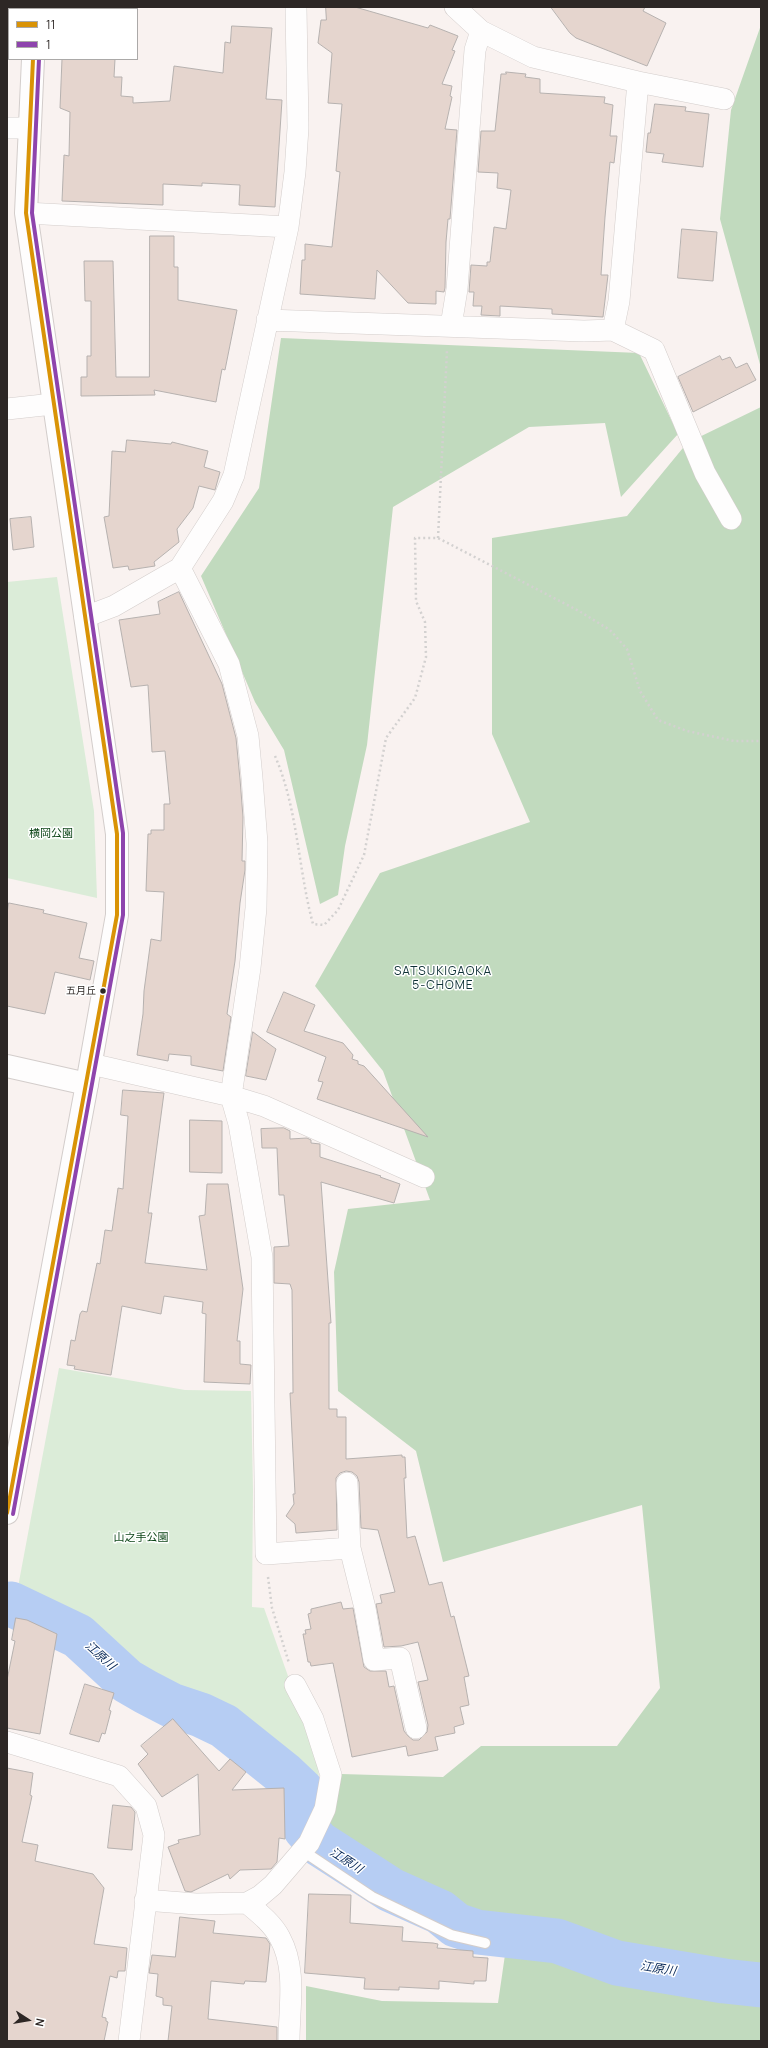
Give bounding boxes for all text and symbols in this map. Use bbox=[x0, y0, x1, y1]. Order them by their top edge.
legend bbox=[8, 8, 138, 60]
text: 11 bbox=[46, 16, 55, 33]
text: 1 bbox=[46, 36, 51, 53]
park label: 横岡公園 bbox=[29, 827, 73, 841]
district label: SATSUKIGAOKA 5-CHOME bbox=[394, 965, 492, 993]
place label: 五月丘 bbox=[66, 985, 96, 997]
marker: 五月丘 bbox=[98, 986, 108, 996]
park label: 山之手公園 bbox=[114, 1531, 168, 1545]
water label: 江原川 bbox=[82, 1639, 118, 1673]
water label: 江原川 bbox=[327, 1845, 365, 1877]
water label: 江原川 bbox=[639, 1959, 677, 1979]
north arrow bbox=[8, 2000, 48, 2040]
text: N bbox=[32, 2017, 48, 2028]

